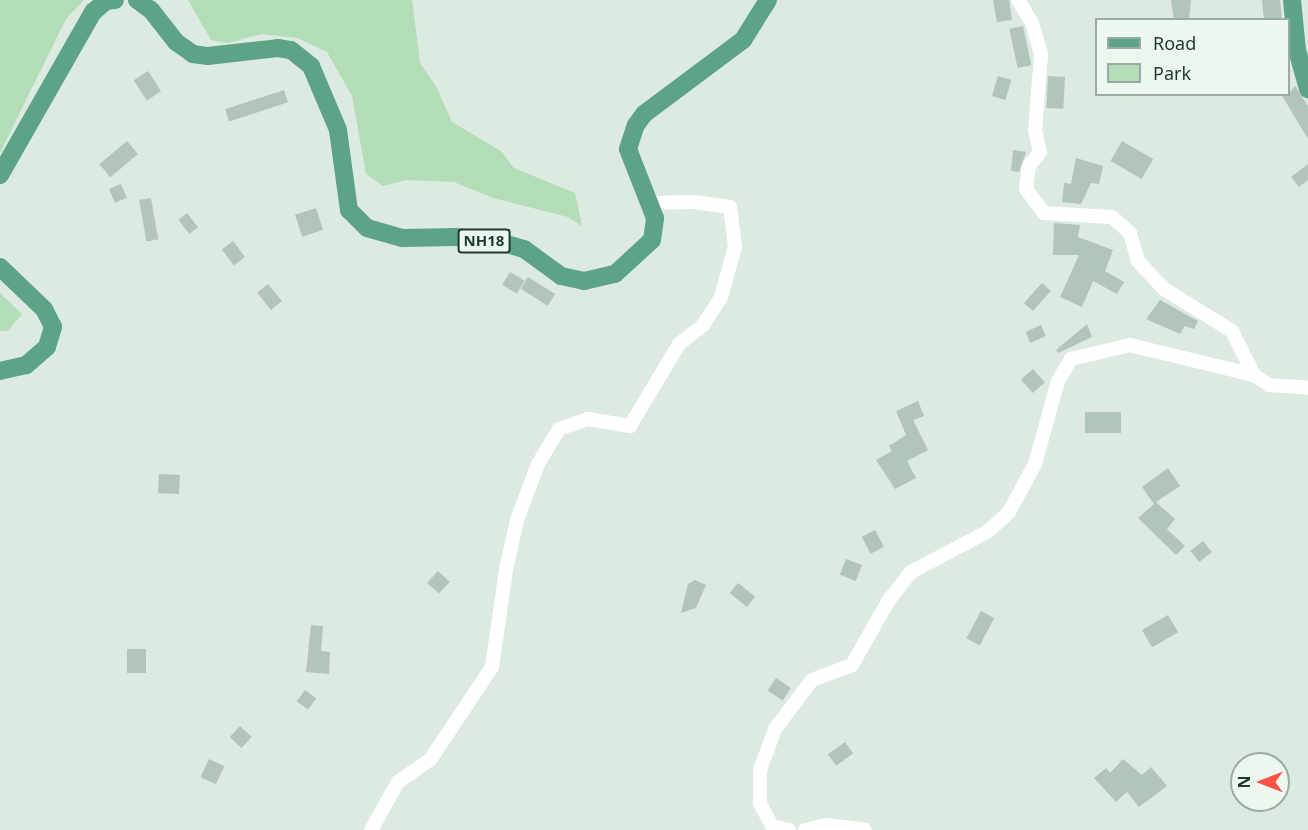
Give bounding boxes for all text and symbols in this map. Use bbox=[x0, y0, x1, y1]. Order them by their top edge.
legend bbox=[1095, 18, 1290, 96]
text: Road bbox=[1153, 31, 1196, 55]
text: Park bbox=[1153, 61, 1191, 85]
road number: NH18 bbox=[457, 229, 511, 253]
north arrow bbox=[1230, 752, 1290, 812]
text: N bbox=[1233, 776, 1255, 789]

